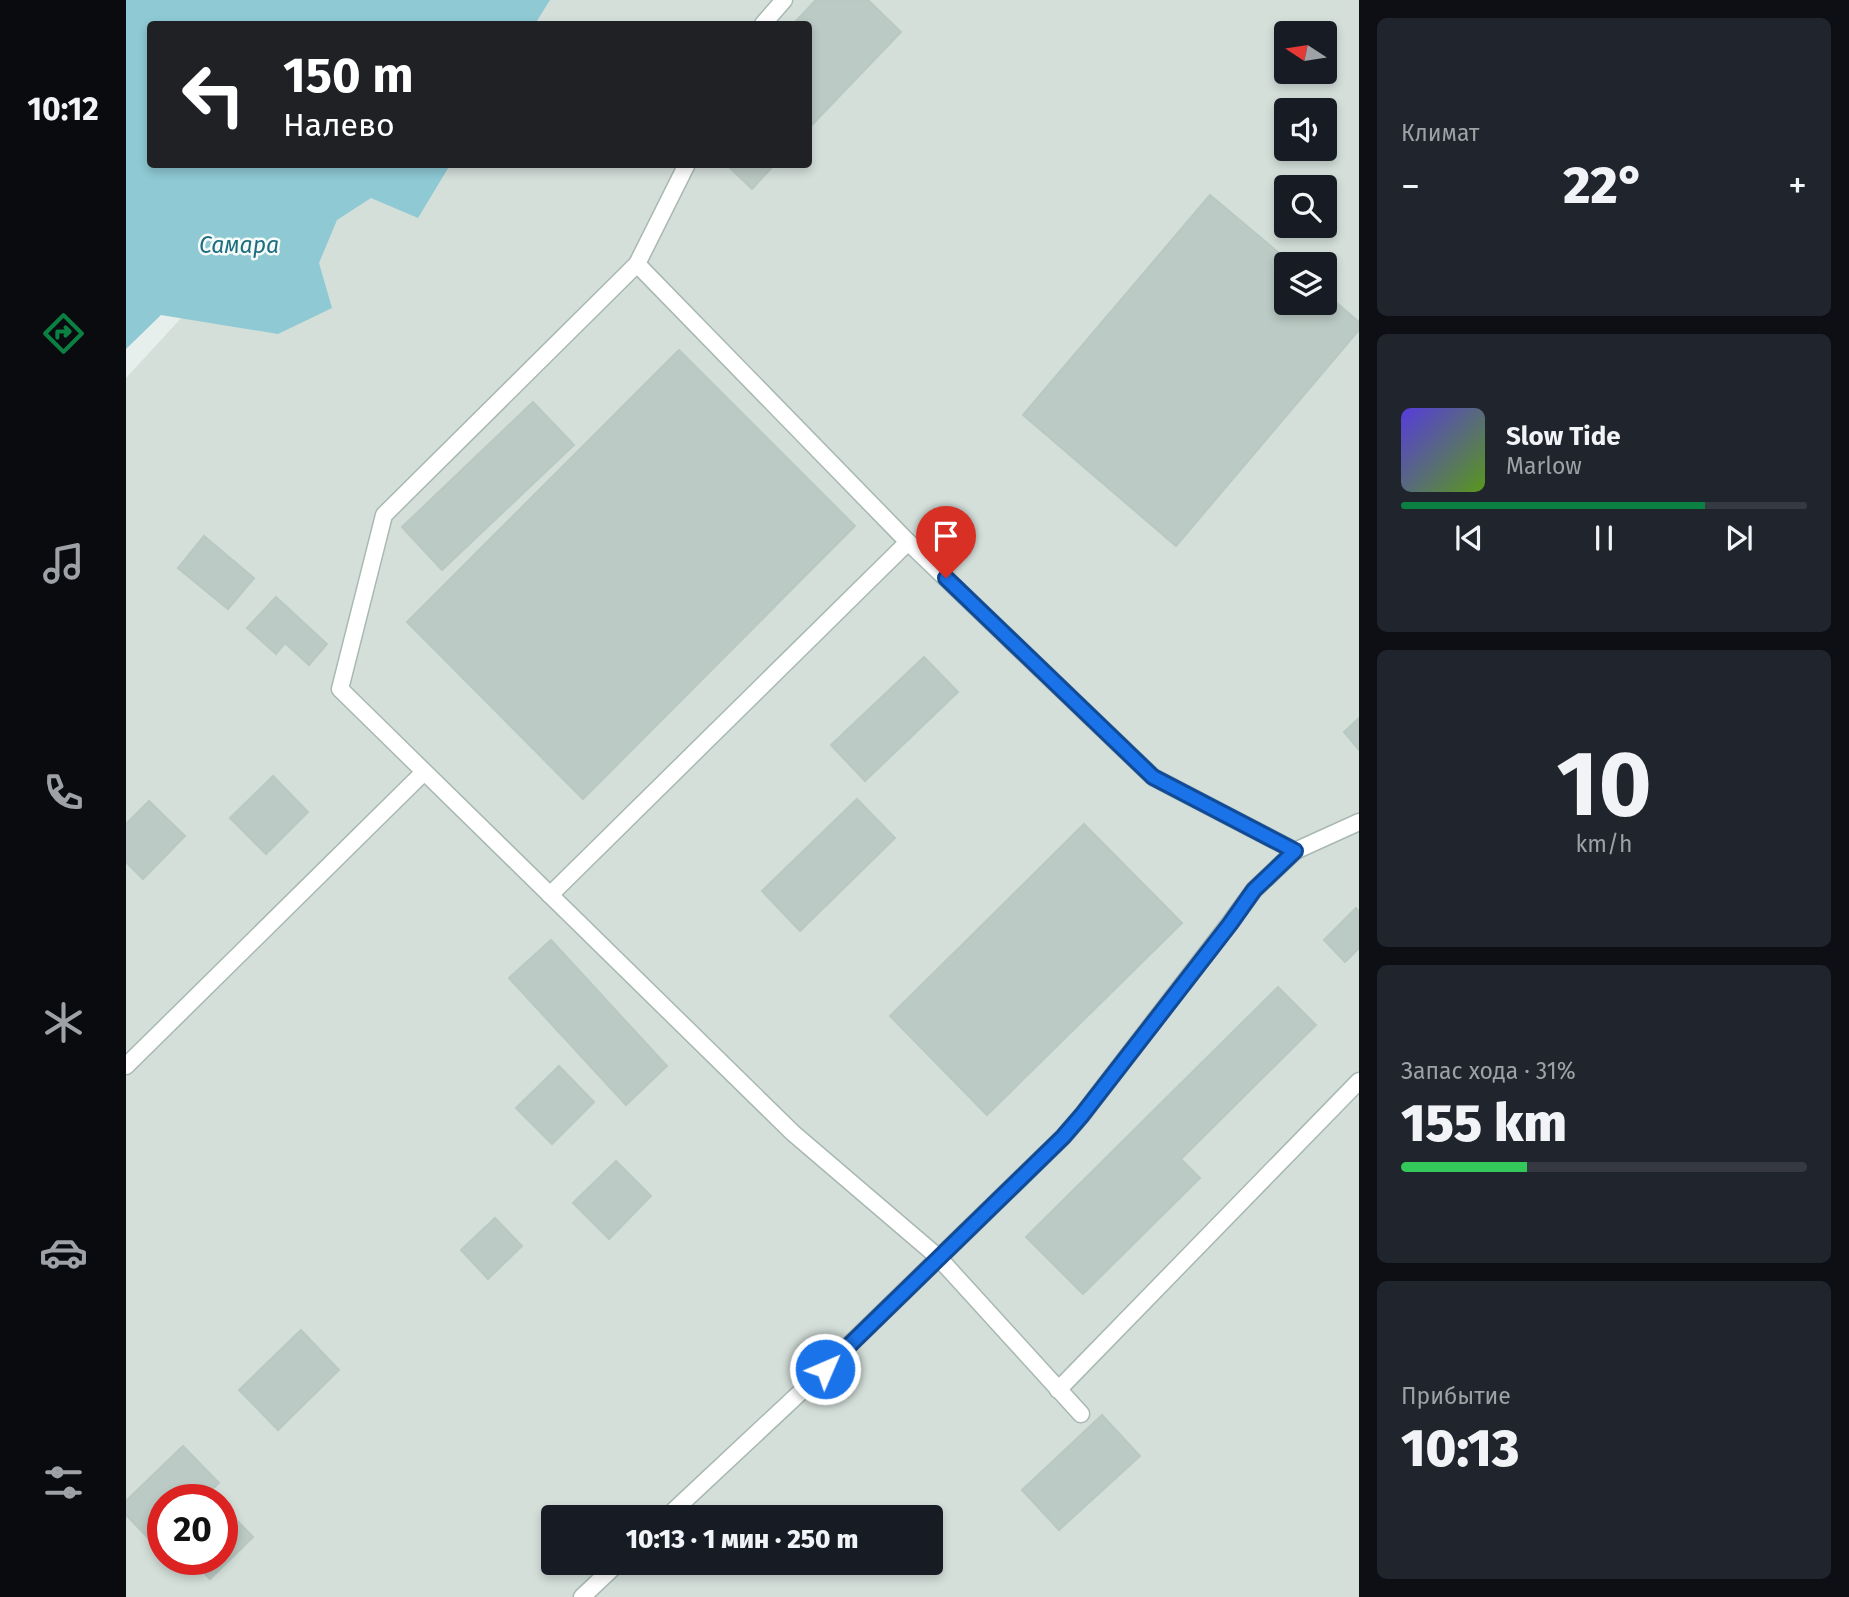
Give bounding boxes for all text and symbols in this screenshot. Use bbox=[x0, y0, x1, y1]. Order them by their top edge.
north arrow bbox=[1274, 21, 1337, 84]
map controls bbox=[1274, 21, 1337, 315]
text: 150 m bbox=[283, 46, 414, 105]
icon: left bbox=[168, 49, 259, 140]
text: 10:12 bbox=[27, 90, 99, 128]
button: sound bbox=[1274, 98, 1337, 161]
text: Налево bbox=[283, 106, 395, 144]
text: Климат bbox=[1401, 119, 1479, 147]
text: 22° bbox=[1563, 154, 1645, 217]
text: − bbox=[1401, 163, 1420, 209]
text: + bbox=[1788, 163, 1807, 209]
button: search bbox=[1274, 175, 1337, 238]
water label: Самара bbox=[199, 231, 279, 259]
button: layers bbox=[1274, 252, 1337, 315]
icon: directions bbox=[39, 309, 88, 358]
text: Slow Tide bbox=[1506, 421, 1621, 452]
text: Marlow bbox=[1506, 452, 1582, 480]
pin bbox=[916, 506, 976, 578]
icon: arrive bbox=[927, 517, 965, 555]
icon: previous bbox=[1450, 519, 1488, 557]
icon: pause bbox=[1585, 519, 1623, 557]
icon: next bbox=[1720, 519, 1758, 557]
icon: music bbox=[39, 539, 88, 588]
text: 10 bbox=[1556, 730, 1652, 839]
icon: phone bbox=[39, 768, 88, 817]
text: km/h bbox=[1576, 830, 1632, 858]
icon: climate bbox=[39, 998, 88, 1047]
text: Запас хода · 31% bbox=[1401, 1057, 1576, 1085]
text: 155 km bbox=[1401, 1092, 1567, 1155]
icon: car bbox=[39, 1228, 88, 1277]
position arrow bbox=[788, 1332, 862, 1406]
text: Прибытие bbox=[1401, 1382, 1511, 1410]
text: 10:13 bbox=[1401, 1417, 1519, 1480]
icon: filters bbox=[39, 1458, 88, 1507]
speed limit sign: 20 bbox=[147, 1484, 238, 1575]
text: 10:13 · 1 мин · 250 m bbox=[626, 1524, 858, 1555]

